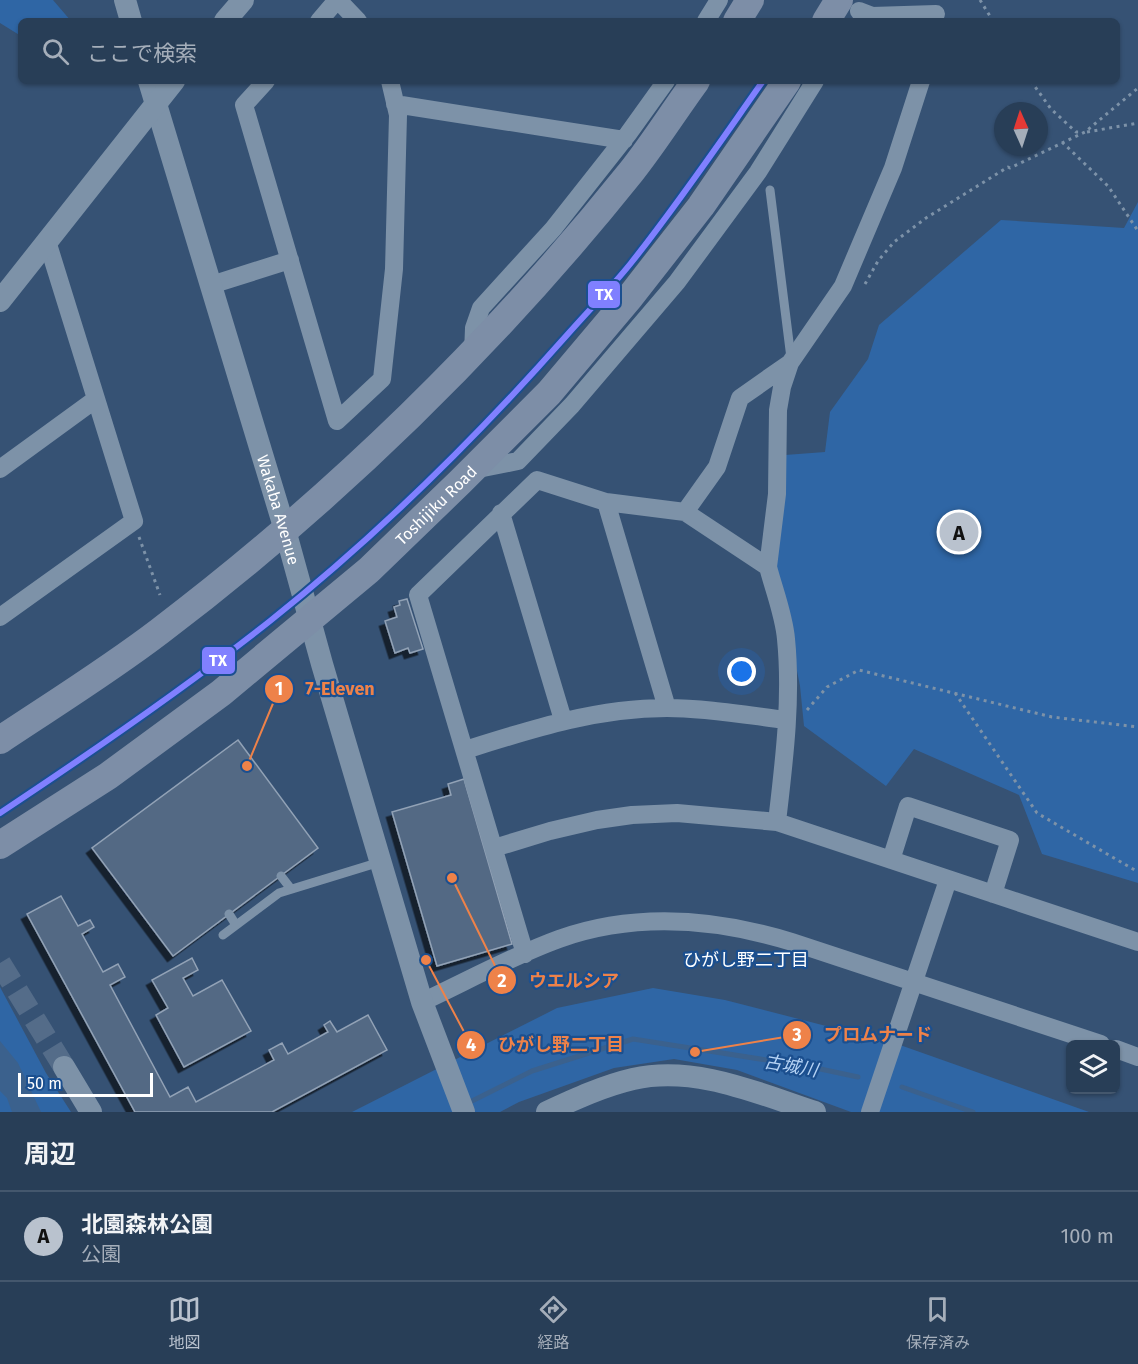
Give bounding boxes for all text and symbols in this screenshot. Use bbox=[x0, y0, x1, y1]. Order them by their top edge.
search box bbox=[18, 18, 1120, 84]
icon: search bbox=[39, 35, 72, 68]
text: ここで検索 bbox=[87, 40, 197, 67]
north arrow bbox=[994, 102, 1048, 156]
line badge: TX bbox=[587, 280, 621, 309]
text: TX bbox=[595, 285, 614, 304]
street label: Wakaba Avenue bbox=[253, 453, 303, 567]
street label: Toshijiku Road bbox=[392, 462, 481, 549]
pin: A bbox=[940, 510, 978, 554]
line badge: TX bbox=[201, 646, 236, 675]
text: TX bbox=[209, 651, 228, 670]
your location bbox=[727, 657, 756, 686]
callout: 7-Eleven bbox=[264, 671, 387, 707]
text: 1 bbox=[275, 678, 283, 700]
text: 7-Eleven bbox=[305, 678, 375, 700]
district label: ひがし野二丁目 bbox=[683, 949, 809, 971]
callout: ウエルシア bbox=[487, 962, 631, 998]
text: 2 bbox=[497, 970, 507, 992]
text: ウエルシア bbox=[529, 970, 619, 992]
callout: プロムナード bbox=[782, 1017, 944, 1053]
text: 3 bbox=[791, 1024, 802, 1046]
text: プロムナード bbox=[824, 1024, 932, 1046]
callout: ひがし野二丁目 bbox=[456, 1027, 636, 1063]
text: 4 bbox=[466, 1034, 476, 1056]
text: ひがし野二丁目 bbox=[498, 1034, 624, 1056]
map controls bbox=[1066, 1040, 1120, 1094]
button: layers bbox=[1066, 1040, 1120, 1094]
water label: 古城川 bbox=[763, 1050, 821, 1082]
scale bar bbox=[18, 1070, 153, 1098]
text: 50 m bbox=[27, 1074, 62, 1093]
text: 周辺 bbox=[24, 1139, 76, 1170]
text: 北園森林公園 bbox=[81, 1211, 213, 1238]
text: A bbox=[38, 1224, 49, 1248]
text: 100 m bbox=[1061, 1224, 1114, 1248]
text: 公園 bbox=[81, 1242, 121, 1266]
tab: 地図 bbox=[168, 1293, 201, 1353]
tab: 経路 bbox=[537, 1293, 570, 1353]
tab: 保存済み bbox=[906, 1293, 970, 1353]

